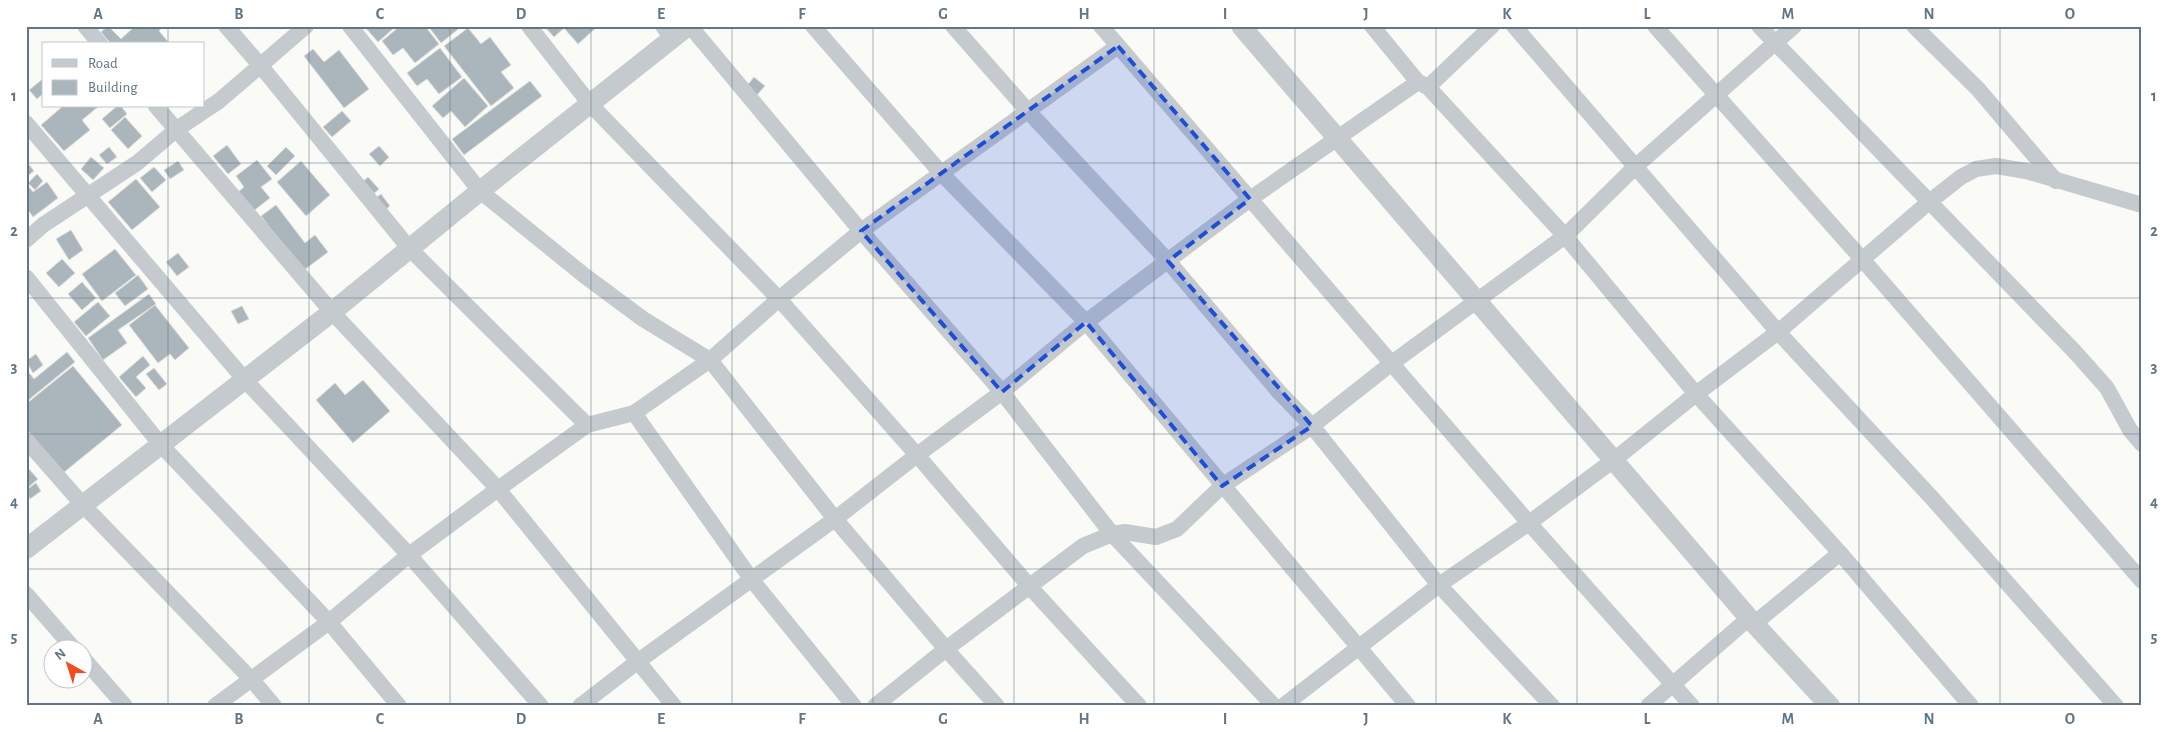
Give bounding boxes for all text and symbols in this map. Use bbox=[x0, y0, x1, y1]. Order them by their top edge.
text: A bbox=[93, 6, 103, 22]
text: B bbox=[234, 6, 244, 22]
text: C bbox=[376, 6, 385, 22]
text: D bbox=[516, 6, 527, 22]
text: E bbox=[657, 6, 665, 22]
text: F bbox=[798, 6, 806, 22]
text: G bbox=[938, 6, 948, 22]
text: H bbox=[1078, 6, 1090, 22]
text: I bbox=[1223, 6, 1227, 22]
text: J bbox=[1363, 6, 1369, 22]
text: K bbox=[1502, 6, 1512, 22]
text: L bbox=[1644, 6, 1651, 22]
text: M bbox=[1782, 6, 1794, 22]
text: N bbox=[1923, 6, 1935, 22]
text: O bbox=[2065, 6, 2075, 22]
legend bbox=[42, 42, 205, 108]
text: Road bbox=[88, 56, 118, 71]
text: Building bbox=[88, 80, 138, 95]
text: 1 bbox=[11, 88, 17, 104]
text: 1 bbox=[2151, 88, 2157, 104]
text: 2 bbox=[10, 223, 18, 239]
text: 2 bbox=[2150, 223, 2158, 239]
text: 3 bbox=[11, 359, 18, 375]
text: 3 bbox=[2151, 359, 2158, 375]
text: 4 bbox=[10, 494, 18, 510]
text: 4 bbox=[2150, 494, 2158, 510]
text: 5 bbox=[11, 629, 18, 645]
text: 5 bbox=[2151, 629, 2158, 645]
north arrow bbox=[42, 640, 92, 690]
text: N bbox=[52, 646, 69, 663]
text: A bbox=[93, 711, 103, 727]
text: B bbox=[234, 711, 244, 727]
text: C bbox=[376, 711, 385, 727]
text: D bbox=[516, 711, 527, 727]
text: E bbox=[657, 711, 665, 727]
text: F bbox=[798, 711, 806, 727]
text: G bbox=[938, 711, 948, 727]
text: H bbox=[1078, 711, 1090, 727]
text: I bbox=[1223, 711, 1227, 727]
text: J bbox=[1363, 711, 1369, 727]
text: K bbox=[1502, 711, 1512, 727]
text: L bbox=[1644, 711, 1651, 727]
text: M bbox=[1782, 711, 1794, 727]
text: N bbox=[1923, 711, 1935, 727]
text: O bbox=[2065, 711, 2075, 727]

